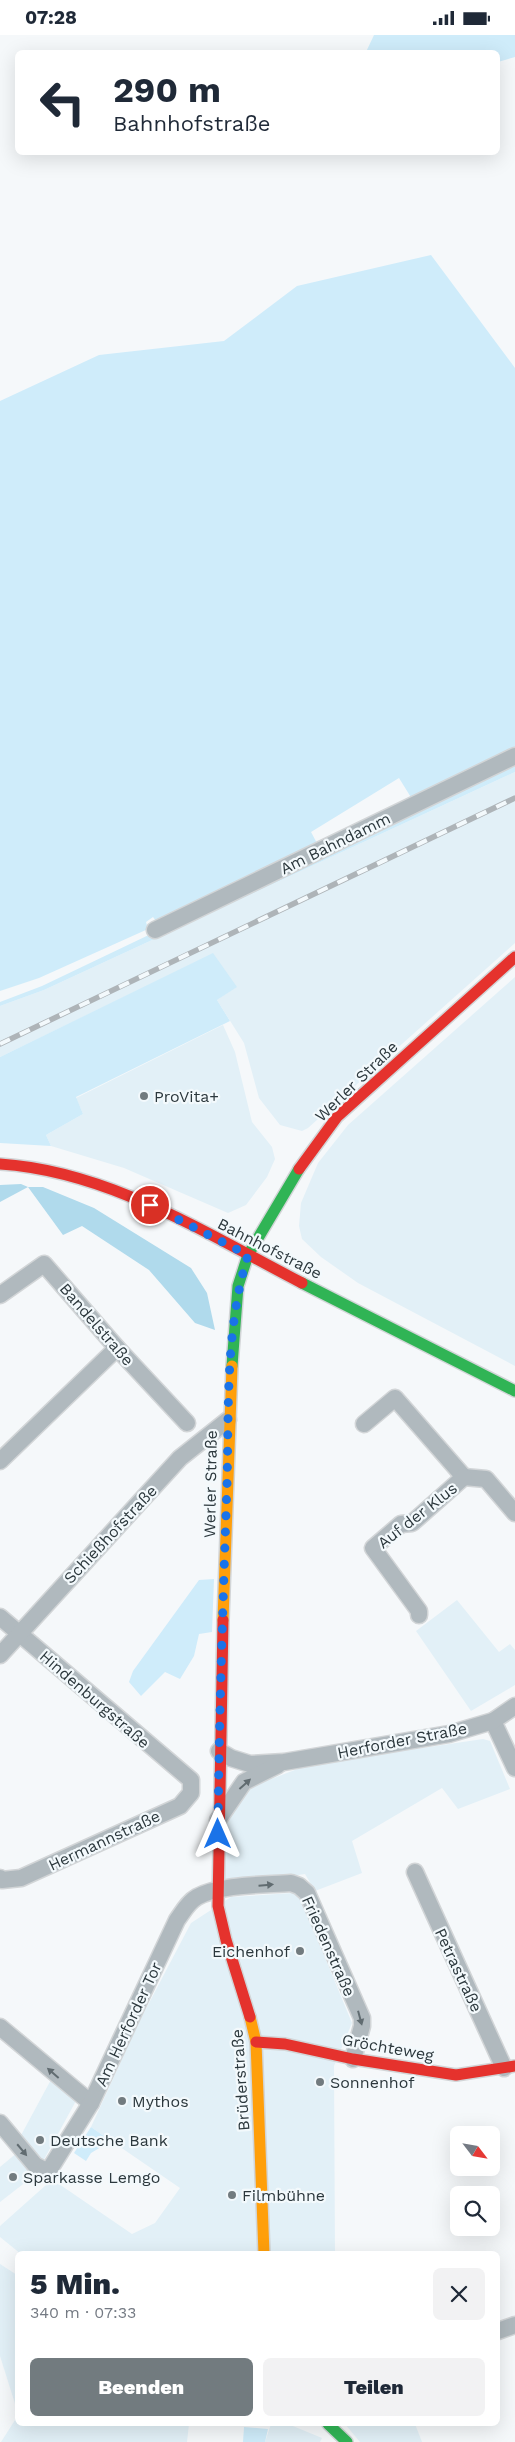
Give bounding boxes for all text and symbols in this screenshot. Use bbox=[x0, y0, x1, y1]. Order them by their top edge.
text: 07:28 bbox=[25, 6, 77, 29]
text: 290 m bbox=[113, 69, 221, 111]
icon: left bbox=[30, 70, 95, 135]
text: Bahnhofstraße bbox=[113, 111, 271, 136]
street label: Am Bahndamm bbox=[277, 809, 393, 878]
street label: Werler Straße bbox=[311, 1037, 402, 1126]
place label: ProVita+ bbox=[154, 1087, 219, 1106]
marker: ProVita+ bbox=[138, 1090, 150, 1102]
pin bbox=[129, 1184, 171, 1226]
icon: arrive bbox=[136, 1191, 164, 1219]
street label: Bahnhofstraße bbox=[214, 1214, 325, 1283]
street label: Bandelstraße bbox=[56, 1279, 138, 1369]
street label: Werler Straße bbox=[200, 1430, 221, 1538]
street label: Auf der Klus bbox=[374, 1478, 461, 1552]
street label: Schießhofstraße bbox=[60, 1481, 161, 1588]
street label: Hindenburgstraße bbox=[36, 1647, 153, 1752]
street label: Herforder Straße bbox=[336, 1719, 469, 1762]
one-way arrow bbox=[239, 1778, 251, 1790]
street label: Hermannstraße bbox=[45, 1806, 163, 1875]
position arrow bbox=[191, 1807, 243, 1859]
one-way arrow bbox=[258, 1881, 274, 1889]
street label: Friedenstraße bbox=[298, 1893, 359, 1999]
street label: Petrastraße bbox=[431, 1925, 486, 2015]
place label: Eichenhof bbox=[212, 1942, 291, 1961]
marker: Eichenhof bbox=[294, 1945, 306, 1957]
street label: Am Herforder Tor bbox=[91, 1959, 166, 2089]
one-way arrow bbox=[356, 2010, 364, 2025]
street label: Brüderstraße bbox=[227, 2028, 254, 2131]
street label: Gröchteweg bbox=[341, 2030, 436, 2065]
one-way arrow bbox=[47, 2067, 60, 2078]
place label: Sonnenhof bbox=[330, 2073, 415, 2092]
marker: Sonnenhof bbox=[314, 2076, 326, 2088]
place label: Mythos bbox=[132, 2092, 189, 2111]
marker: Mythos bbox=[116, 2095, 128, 2107]
north arrow bbox=[450, 2126, 500, 2176]
map controls bbox=[450, 2126, 500, 2236]
place label: Deutsche Bank bbox=[50, 2131, 168, 2150]
marker: Deutsche Bank bbox=[34, 2134, 46, 2146]
one-way arrow bbox=[17, 2143, 28, 2156]
place label: Sparkasse Lemgo bbox=[23, 2168, 160, 2187]
marker: Sparkasse Lemgo bbox=[7, 2171, 19, 2183]
place label: Filmbühne bbox=[242, 2186, 325, 2205]
button: search bbox=[450, 2186, 500, 2236]
marker: Filmbühne bbox=[226, 2189, 238, 2201]
text: 5 Min. bbox=[30, 2266, 120, 2301]
button: close bbox=[433, 2268, 485, 2320]
text: 340 m · 07:33 bbox=[30, 2303, 136, 2322]
button: Beenden bbox=[30, 2358, 253, 2416]
button: Teilen bbox=[263, 2358, 485, 2416]

